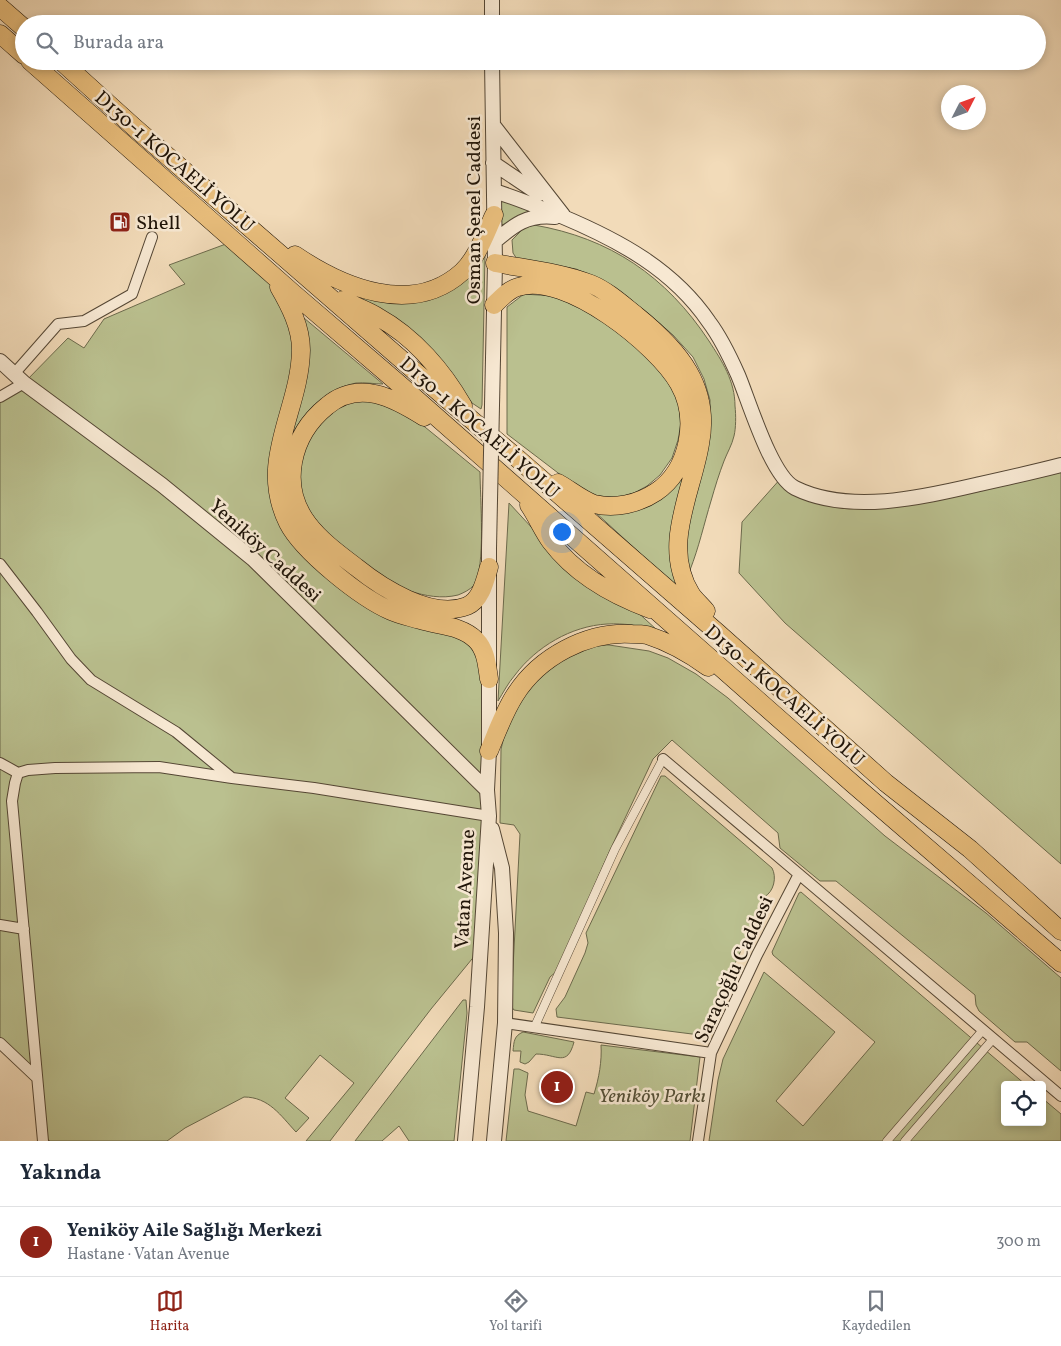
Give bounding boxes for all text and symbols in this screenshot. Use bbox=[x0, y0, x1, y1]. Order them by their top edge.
search box bbox=[15, 15, 1046, 70]
icon: search bbox=[33, 29, 61, 57]
text: Burada ara bbox=[73, 30, 164, 56]
street label: D130-1 KOCAELİ YOLU bbox=[87, 85, 260, 240]
north arrow bbox=[941, 85, 986, 130]
street label: Osman Şenel Caddesi bbox=[461, 116, 489, 304]
fuel station icon: Shell bbox=[108, 210, 132, 234]
place label: Shell bbox=[136, 210, 180, 238]
street label: D130-1 KOCAELİ YOLU bbox=[392, 351, 565, 506]
street label: Yeniköy Caddesi bbox=[202, 493, 327, 610]
your location bbox=[549, 519, 575, 545]
street label: D130-1 KOCAELİ YOLU bbox=[697, 619, 870, 774]
street label: Vatan Avenue bbox=[449, 828, 483, 950]
street label: Saraçoğlu Caddesi bbox=[688, 891, 781, 1048]
pin: 1 bbox=[541, 1068, 573, 1106]
map controls bbox=[1001, 1081, 1046, 1126]
button: locate bbox=[1001, 1081, 1046, 1126]
park label: Yeniköy Parkı bbox=[598, 1083, 706, 1111]
text: Yakında bbox=[20, 1159, 101, 1188]
text: Yeniköy Aile Sağlığı Merkezi bbox=[67, 1218, 322, 1244]
text: 1 bbox=[33, 1231, 39, 1253]
text: 300 m bbox=[996, 1231, 1041, 1253]
text: Hastane · Vatan Avenue bbox=[67, 1244, 230, 1266]
tab: Harita bbox=[150, 1287, 189, 1336]
tab: Yol tarifi bbox=[489, 1287, 542, 1336]
tab: Kaydedilen bbox=[842, 1287, 911, 1336]

